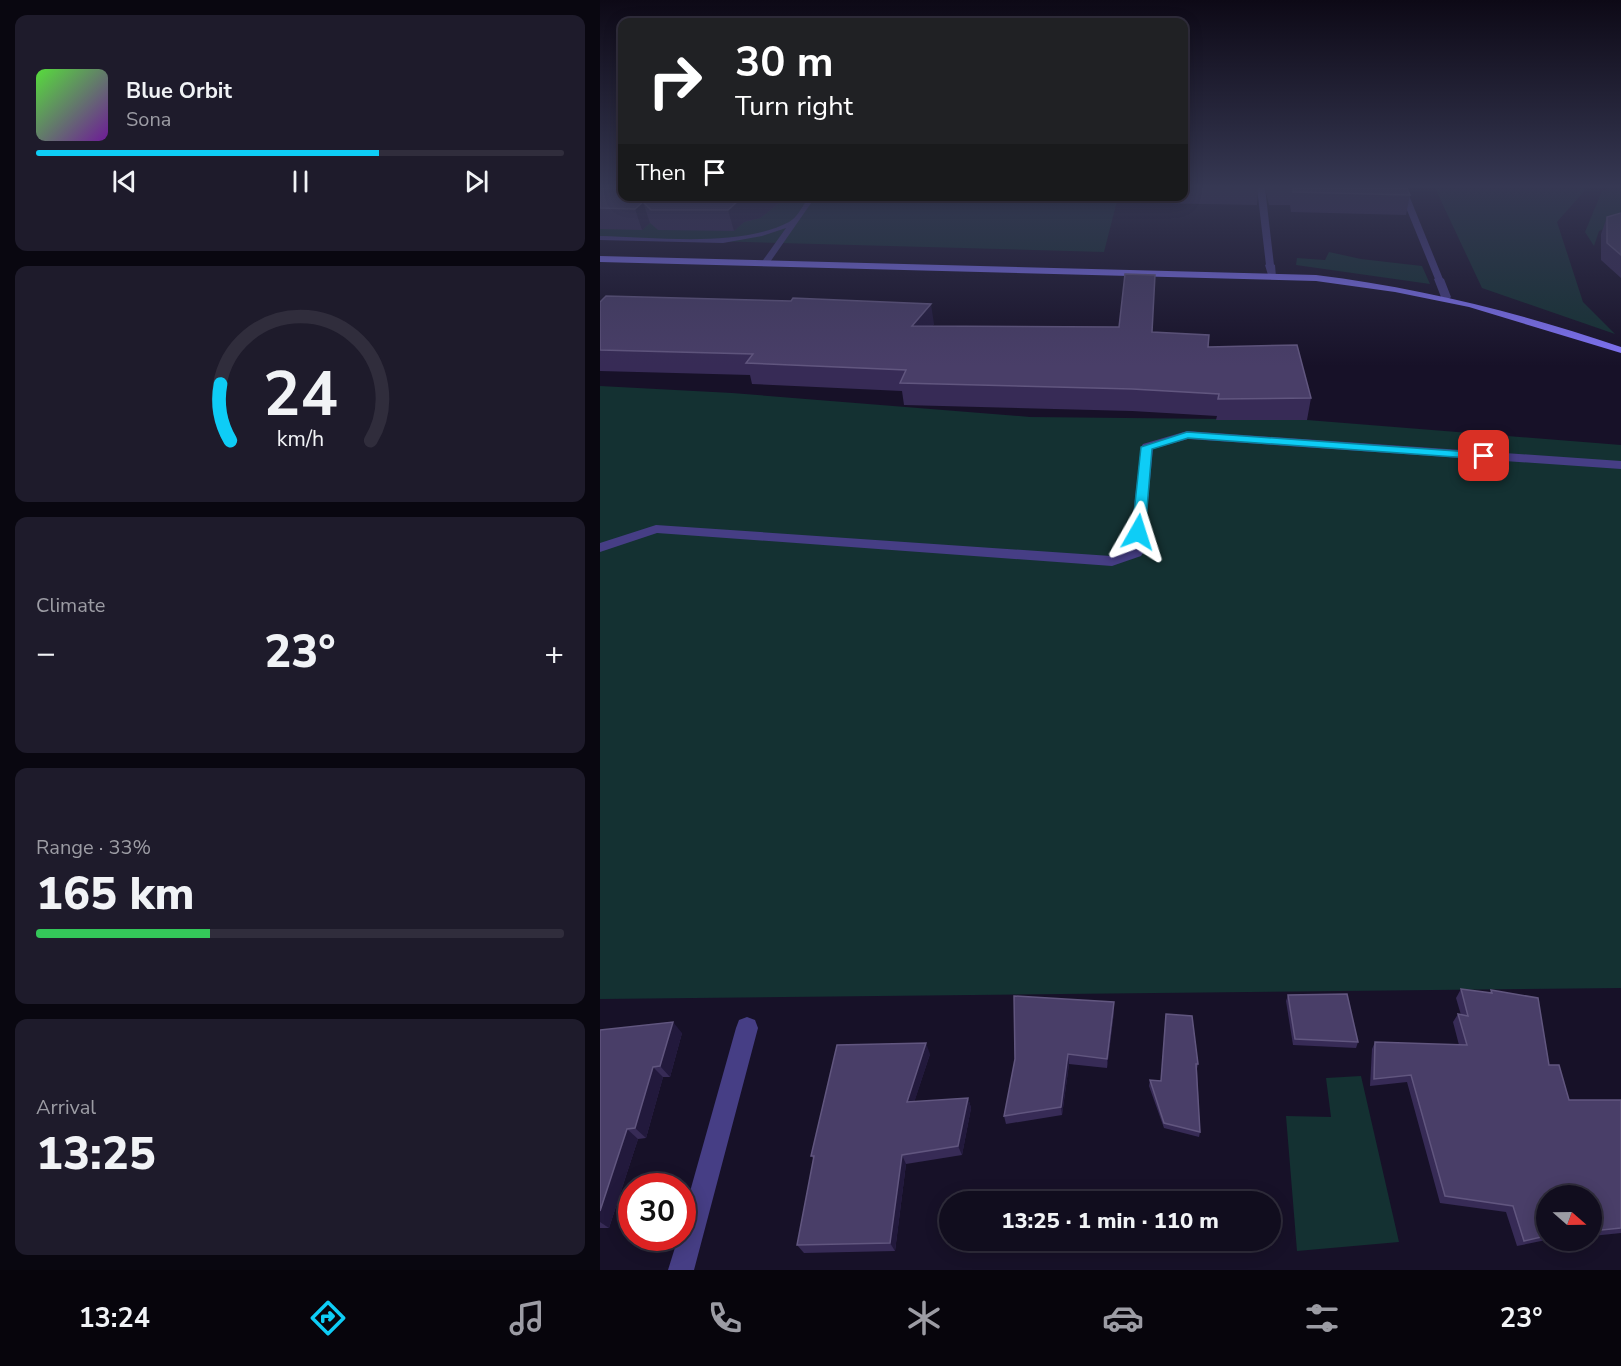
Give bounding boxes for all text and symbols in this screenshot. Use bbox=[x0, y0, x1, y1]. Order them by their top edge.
text: 30 m bbox=[735, 34, 834, 91]
icon: right bbox=[636, 42, 714, 120]
text: Blue Orbit bbox=[126, 76, 232, 106]
text: Turn right bbox=[735, 88, 853, 125]
text: Sona bbox=[126, 106, 171, 133]
icon: arrive bbox=[698, 156, 731, 189]
text: Then bbox=[636, 158, 686, 188]
icon: previous bbox=[108, 165, 141, 198]
icon: pause bbox=[284, 165, 317, 198]
icon: next bbox=[460, 165, 493, 198]
text: 24 bbox=[263, 352, 337, 437]
text: km/h bbox=[276, 424, 324, 454]
pin bbox=[1458, 430, 1509, 481]
icon: arrive bbox=[1467, 439, 1500, 472]
position arrow bbox=[1106, 500, 1170, 564]
text: Climate bbox=[36, 592, 105, 619]
text: 23° bbox=[264, 622, 336, 683]
text: − bbox=[36, 631, 56, 676]
text: + bbox=[544, 631, 564, 676]
text: Range · 33% bbox=[36, 834, 151, 861]
text: 165 km bbox=[36, 864, 195, 925]
text: Arrival bbox=[36, 1094, 96, 1121]
text: 13:25 bbox=[36, 1124, 156, 1185]
speed limit sign: 30 bbox=[618, 1173, 696, 1251]
north arrow bbox=[1536, 1185, 1602, 1251]
map controls bbox=[1536, 1185, 1602, 1251]
text: 13:25 · 1 min · 110 m bbox=[1001, 1206, 1219, 1236]
icon: directions bbox=[307, 1297, 349, 1339]
icon: music bbox=[506, 1297, 548, 1339]
icon: phone bbox=[704, 1297, 746, 1339]
icon: climate bbox=[903, 1297, 945, 1339]
icon: car bbox=[1102, 1297, 1144, 1339]
icon: filters bbox=[1301, 1297, 1343, 1339]
text: 13:24 bbox=[78, 1300, 150, 1337]
text: 23° bbox=[1500, 1300, 1542, 1337]

